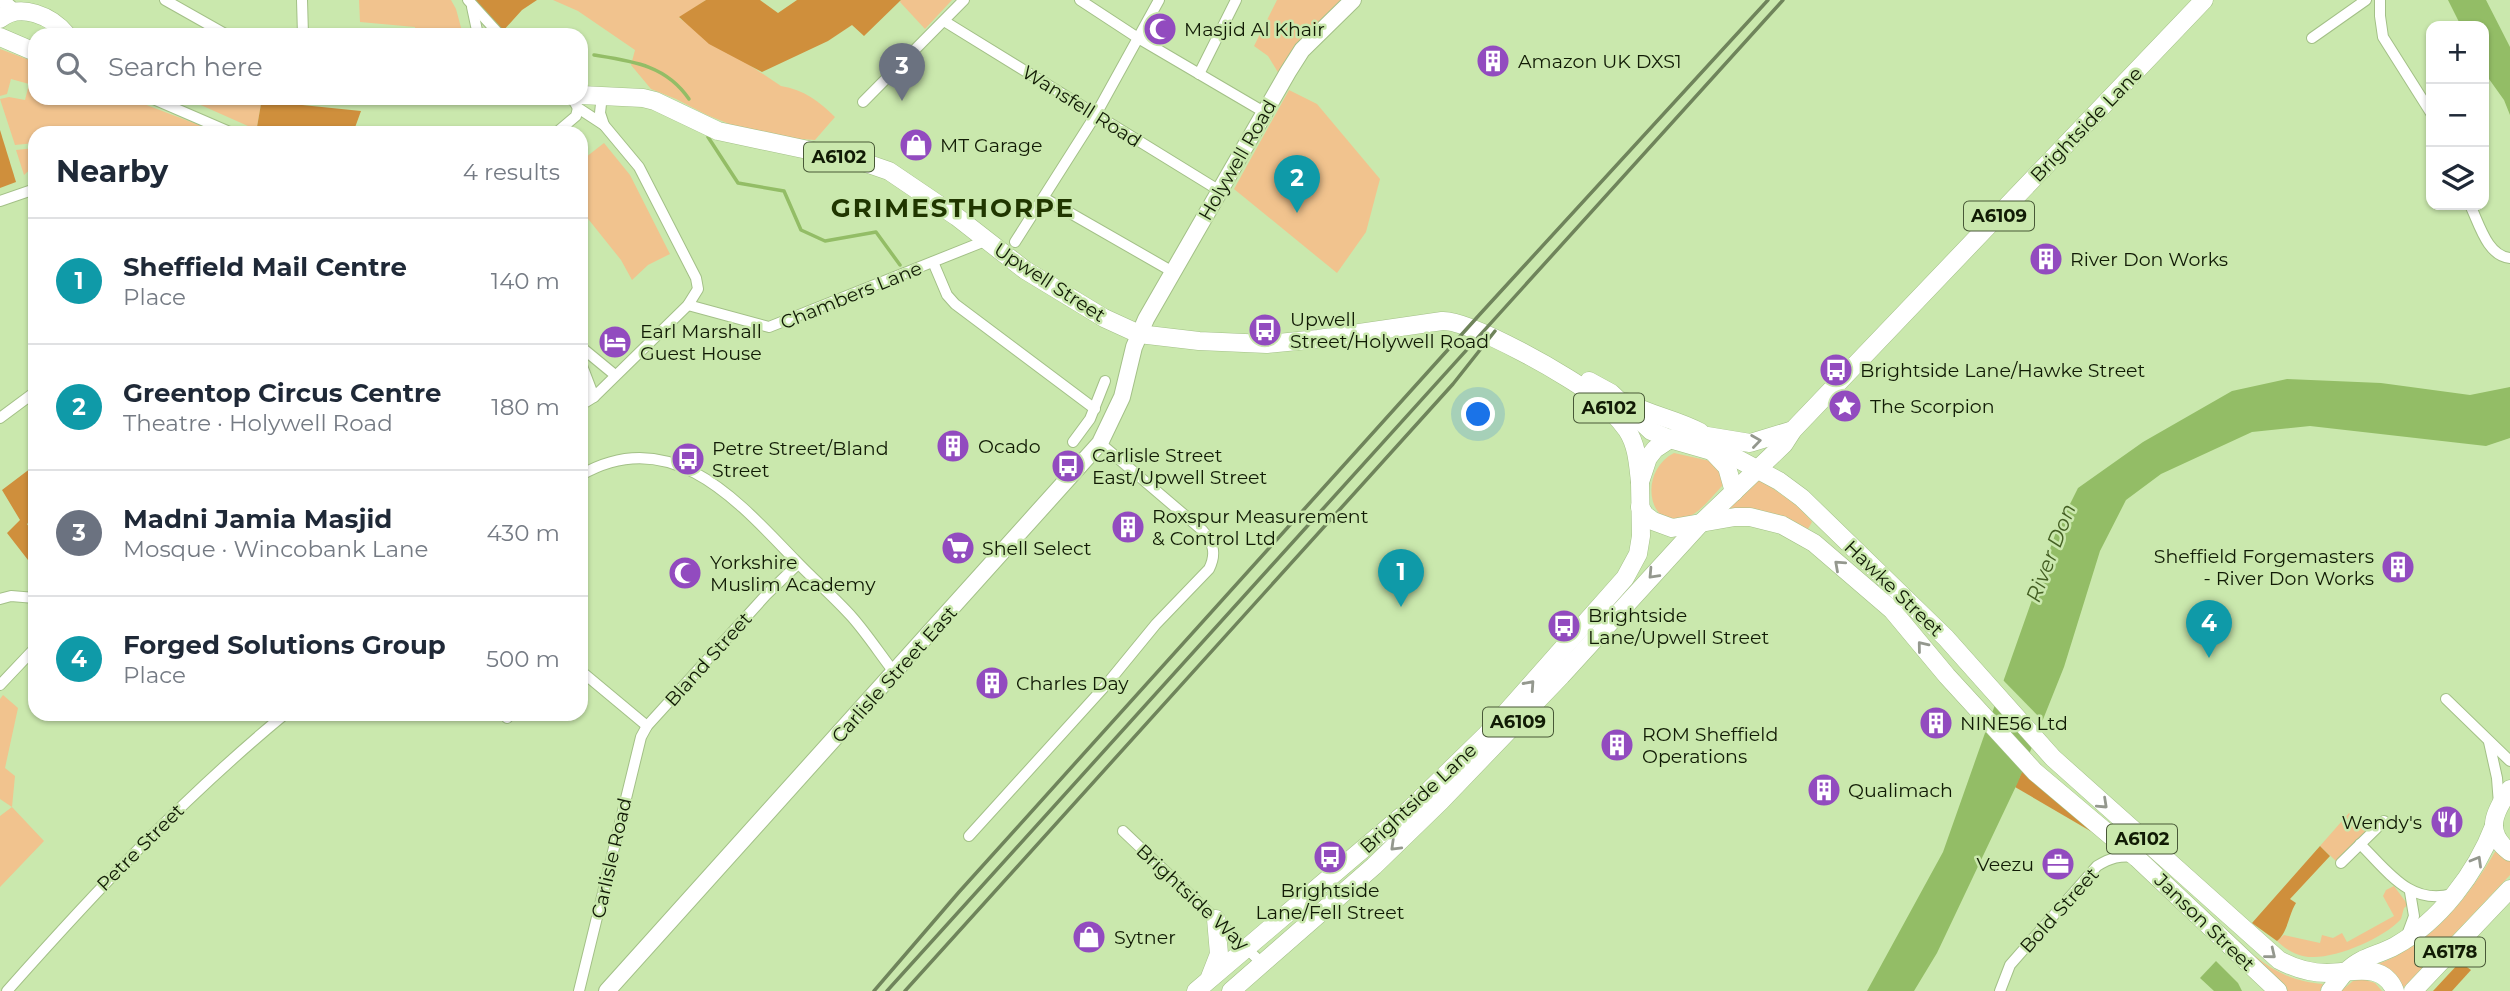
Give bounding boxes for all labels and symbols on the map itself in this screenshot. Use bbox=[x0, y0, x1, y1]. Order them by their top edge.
mosque icon: Masjid Al Khair bbox=[1141, 10, 1179, 48]
place label: Masjid Al Khair bbox=[1184, 18, 1325, 41]
building icon: Amazon UK DXS1 bbox=[1474, 42, 1512, 80]
pin: 3 bbox=[879, 43, 925, 101]
place label: Amazon UK DXS1 bbox=[1518, 50, 1682, 73]
street label: Wansfell Road bbox=[1018, 61, 1146, 152]
street label: Brightside Lane bbox=[2026, 62, 2147, 187]
street label: Holywell Road bbox=[1194, 96, 1281, 225]
shop icon: MT Garage bbox=[897, 126, 935, 164]
place label: MT Garage bbox=[940, 134, 1042, 157]
road number: A6102 bbox=[804, 142, 874, 172]
pin: 2 bbox=[1274, 155, 1320, 213]
district label: GRIMESTHORPE bbox=[831, 192, 1075, 224]
road number: A6109 bbox=[1964, 202, 2034, 230]
street label: Upwell Street bbox=[990, 238, 1110, 327]
building icon: River Don Works bbox=[2027, 240, 2065, 278]
place label: River Don Works bbox=[2070, 248, 2228, 271]
street label: Chambers Lane bbox=[777, 257, 925, 334]
place label: Upwell Street/Holywell Road bbox=[1290, 308, 1489, 353]
bus stop icon: Upwell Street/Holywell Road bbox=[1246, 311, 1284, 349]
place label: Earl Marshall Guest House bbox=[640, 320, 762, 365]
hotel icon: Earl Marshall Guest House bbox=[596, 323, 634, 361]
bus stop icon: Brightside Lane/Hawke Street bbox=[1817, 351, 1855, 389]
place label: Brightside Lane/Hawke Street bbox=[1860, 359, 2146, 382]
place icon: The Scorpion bbox=[1826, 387, 1864, 425]
road number: A6102 bbox=[1574, 394, 1644, 422]
place label: The Scorpion bbox=[1870, 395, 1995, 418]
your location bbox=[1461, 397, 1495, 431]
building icon: Ocado bbox=[934, 427, 972, 465]
one-way arrow bbox=[1750, 434, 1761, 449]
place label: Ocado bbox=[978, 435, 1041, 458]
place label: Petre Street/Bland Street bbox=[712, 437, 889, 482]
bus stop icon: Petre Street/Bland Street bbox=[669, 440, 707, 478]
place label: Carlisle Street East/Upwell Street bbox=[1092, 444, 1268, 489]
bus stop icon: Carlisle Street East/Upwell Street bbox=[1049, 447, 1087, 485]
water label: River Don bbox=[2020, 500, 2081, 605]
place label: Roxspur Measurement & Control Ltd bbox=[1152, 505, 1369, 550]
building icon: Roxspur Measurement & Control Ltd bbox=[1109, 508, 1147, 546]
supermarket icon: Shell Select bbox=[939, 529, 977, 567]
street label: Hawke Street bbox=[1840, 536, 1948, 641]
place label: Shell Select bbox=[982, 537, 1092, 560]
place label: Sheffield Forgemasters - River Don Works bbox=[2154, 545, 2374, 590]
building icon: Sheffield Forgemasters - River Don Works bbox=[2379, 548, 2417, 586]
pin: 1 bbox=[1378, 549, 1424, 607]
place label: Yorkshire Muslim Academy bbox=[710, 551, 876, 596]
mosque icon: Yorkshire Muslim Academy bbox=[666, 554, 704, 592]
one-way arrow bbox=[1834, 561, 1847, 573]
one-way arrow bbox=[1649, 566, 1661, 579]
pin: 4 bbox=[2186, 600, 2232, 658]
street label: Carlisle Street East bbox=[827, 601, 962, 748]
place label: Brightside Lane/Upwell Street bbox=[1588, 604, 1770, 649]
street label: Bland Street bbox=[660, 607, 757, 711]
bus stop icon: Brightside Lane/Upwell Street bbox=[1545, 607, 1583, 645]
one-way arrow bbox=[1918, 641, 1930, 654]
building icon: Charles Day bbox=[973, 664, 1011, 702]
place label: Charles Day bbox=[1016, 672, 1129, 695]
one-way arrow bbox=[1522, 680, 1534, 693]
building icon: NINE56 Ltd bbox=[1917, 704, 1955, 742]
road number: A6109 bbox=[1483, 708, 1553, 736]
place label: NINE56 Ltd bbox=[1960, 712, 2068, 735]
place label: ROM Sheffield Operations bbox=[1642, 723, 1778, 768]
building icon: ROM Sheffield Operations bbox=[1598, 726, 1636, 764]
street label: Brightside Lane bbox=[1355, 738, 1481, 858]
building icon: Qualimach bbox=[1805, 771, 1843, 809]
place label: Qualimach bbox=[1848, 779, 1953, 802]
street label: Carlisle Road bbox=[586, 796, 636, 921]
one-way arrow bbox=[2095, 796, 2108, 808]
street label: Petre Street bbox=[92, 799, 189, 896]
restaurant icon: Wendy's bbox=[2428, 803, 2466, 841]
place label: Wendy's bbox=[2341, 811, 2422, 834]
road number: A6102 bbox=[2107, 824, 2177, 854]
one-way arrow bbox=[1390, 837, 1403, 850]
bus stop icon: Brightside Lane/Fell Street bbox=[1311, 838, 1349, 876]
street label: Brightside Way bbox=[1132, 839, 1254, 956]
office icon: Veezu bbox=[2039, 845, 2077, 883]
place label: Veezu bbox=[1976, 853, 2034, 876]
one-way arrow bbox=[2469, 856, 2482, 869]
street label: Bold Street bbox=[2015, 863, 2104, 958]
street label: Janson Street bbox=[2149, 868, 2260, 976]
place label: Brightside Lane/Fell Street bbox=[1256, 879, 1405, 924]
shop icon: Sytner bbox=[1070, 918, 1108, 956]
place label: Sytner bbox=[1114, 926, 1176, 949]
road number: A6178 bbox=[2415, 937, 2485, 967]
one-way arrow bbox=[2263, 945, 2275, 958]

